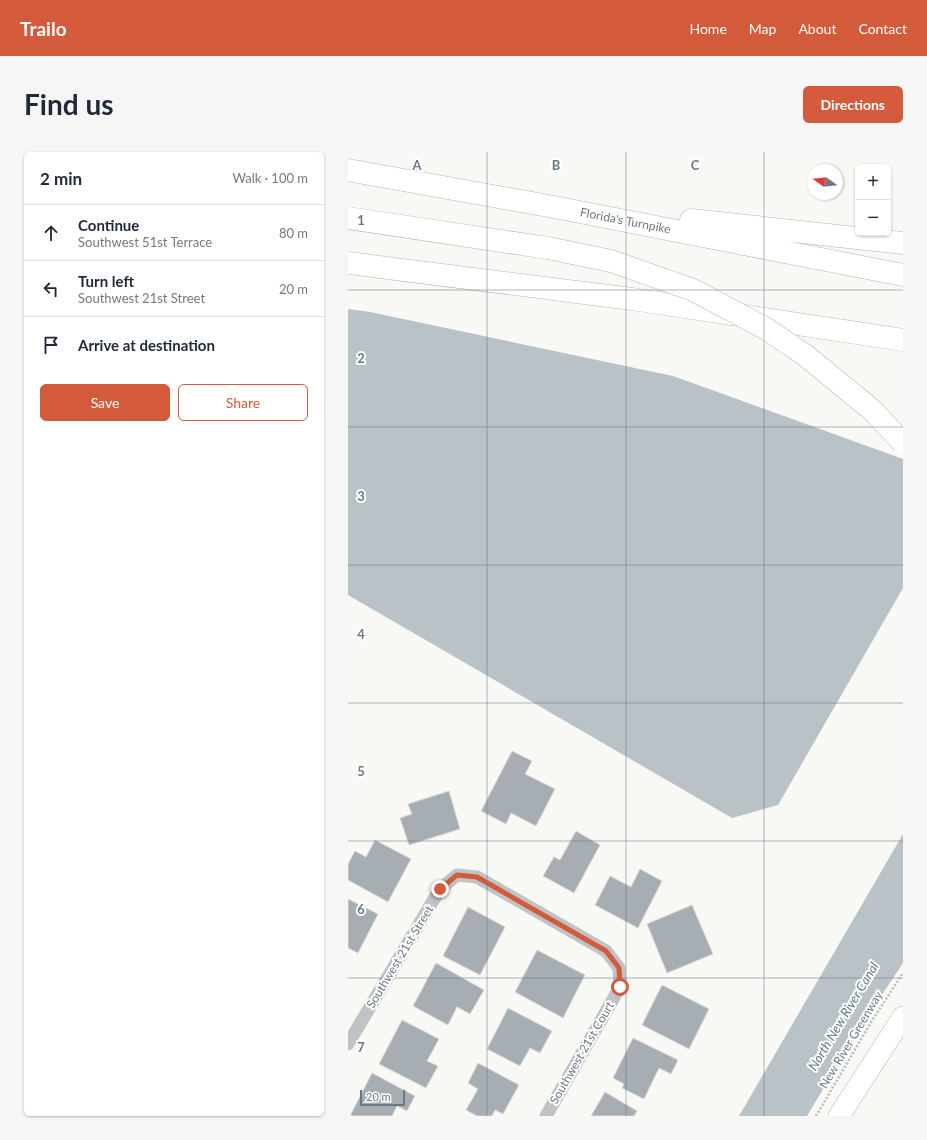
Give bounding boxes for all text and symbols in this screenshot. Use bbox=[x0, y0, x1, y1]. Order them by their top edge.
text: Trailo bbox=[20, 17, 67, 40]
text: Home bbox=[689, 20, 727, 37]
text: Map bbox=[749, 20, 776, 37]
text: About bbox=[798, 20, 836, 37]
text: Contact bbox=[858, 20, 907, 37]
button: Directions bbox=[803, 86, 903, 123]
text: Find us bbox=[24, 87, 114, 121]
text: A bbox=[411, 157, 422, 173]
text: B bbox=[552, 157, 561, 173]
text: C bbox=[691, 157, 700, 173]
north arrow bbox=[807, 164, 843, 200]
map controls bbox=[855, 164, 891, 236]
button: + bbox=[855, 164, 891, 200]
text: 2 min bbox=[40, 168, 82, 189]
text: Walk · 100 m bbox=[232, 170, 308, 186]
button: − bbox=[855, 200, 891, 236]
street label: Florida's Turnpike bbox=[579, 204, 672, 237]
text: 1 bbox=[357, 212, 365, 228]
text: Continue bbox=[78, 216, 139, 234]
icon: ahead bbox=[40, 222, 62, 244]
text: 80 m bbox=[279, 225, 308, 241]
text: Southwest 51st Terrace bbox=[78, 234, 212, 250]
text: Turn left bbox=[78, 272, 134, 290]
icon: left bbox=[40, 278, 62, 300]
text: 20 m bbox=[279, 281, 308, 297]
text: Southwest 21st Street bbox=[78, 290, 205, 306]
icon: arrive bbox=[40, 334, 62, 356]
text: Arrive at destination bbox=[78, 336, 215, 354]
text: 2 bbox=[357, 350, 365, 366]
button: Save bbox=[40, 384, 170, 421]
button: Share bbox=[178, 384, 308, 421]
text: 3 bbox=[357, 488, 365, 504]
text: 4 bbox=[357, 626, 365, 642]
text: 5 bbox=[357, 763, 365, 779]
route end bbox=[431, 880, 449, 898]
text: 6 bbox=[357, 901, 365, 917]
street label: Southwest 21st Street bbox=[363, 902, 437, 1011]
water label: North New River Canal bbox=[804, 959, 882, 1073]
route start bbox=[611, 978, 629, 996]
street label: New River Greenway bbox=[816, 988, 886, 1091]
street label: Southwest 21st Court bbox=[546, 998, 617, 1107]
text: 7 bbox=[357, 1039, 365, 1055]
scale bar bbox=[360, 1088, 405, 1107]
text: 20 m bbox=[366, 1090, 391, 1103]

